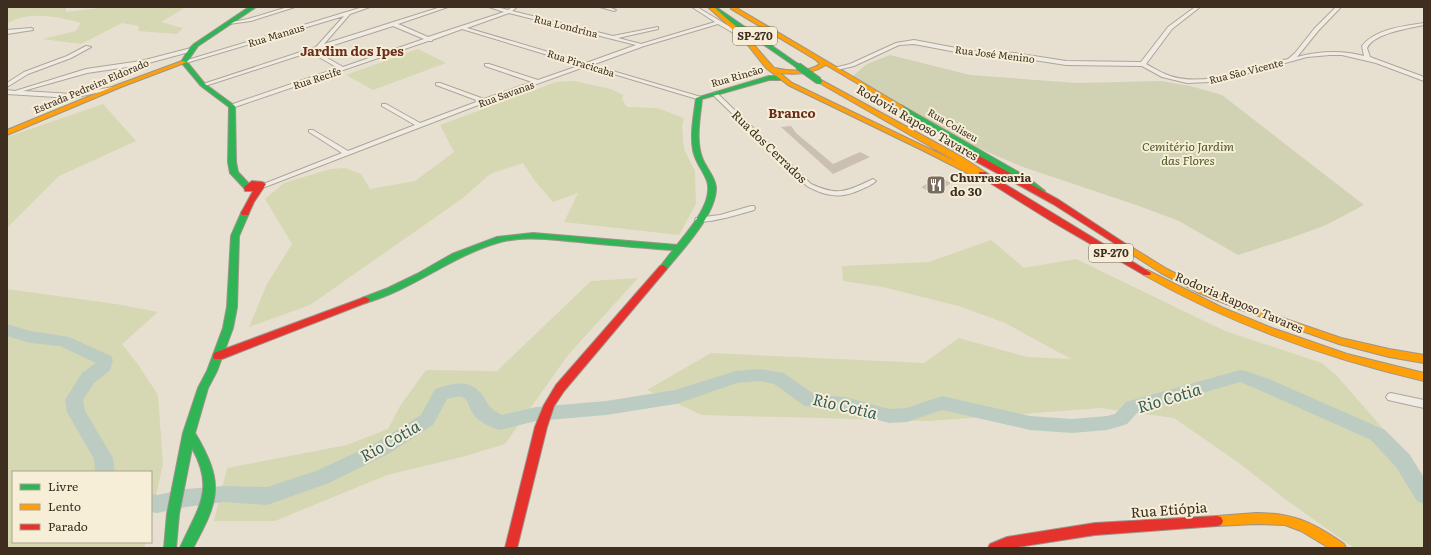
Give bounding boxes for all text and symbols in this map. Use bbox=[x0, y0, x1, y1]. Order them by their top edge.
street label: Rua Londrina bbox=[533, 10, 600, 41]
street label: Rua Manaus bbox=[246, 19, 306, 50]
road number: SP-270 bbox=[733, 27, 777, 45]
district label: Jardim dos Ipes bbox=[300, 41, 404, 60]
street label: Rua José Menino bbox=[954, 41, 1036, 66]
street label: Rua Piracicaba bbox=[546, 45, 617, 80]
street label: Estrada Pedreira Eldorado bbox=[31, 54, 151, 117]
street label: Rua São Vicente bbox=[1207, 54, 1284, 87]
street label: Rua Rincão bbox=[709, 61, 765, 90]
street label: Rua Recife bbox=[291, 63, 343, 92]
street label: Rua Savanas bbox=[476, 76, 537, 111]
street label: Rodovia Raposo Tavares bbox=[853, 80, 982, 165]
district label: Branco bbox=[768, 103, 816, 122]
street label: Rua Coliseu bbox=[925, 104, 982, 145]
street label: Rua dos Cerrados bbox=[728, 106, 812, 187]
park label: Cemitério Jardim das Flores bbox=[1142, 137, 1235, 169]
place label: Churrascaria do 30 bbox=[950, 168, 1032, 200]
restaurant icon: Churrascaria do 30 bbox=[925, 174, 947, 196]
road number: SP-270 bbox=[1089, 244, 1133, 262]
street label: Rodovia Raposo Tavares bbox=[1172, 267, 1307, 337]
water label: Rio Cotia bbox=[1134, 376, 1204, 418]
water label: Rio Cotia bbox=[811, 386, 881, 424]
water label: Rio Cotia bbox=[355, 413, 425, 467]
legend bbox=[12, 471, 152, 543]
text: Livre bbox=[48, 477, 78, 495]
street label: Rua Etiópia bbox=[1130, 496, 1208, 522]
text: Lento bbox=[48, 497, 81, 515]
text: Parado bbox=[48, 517, 88, 535]

